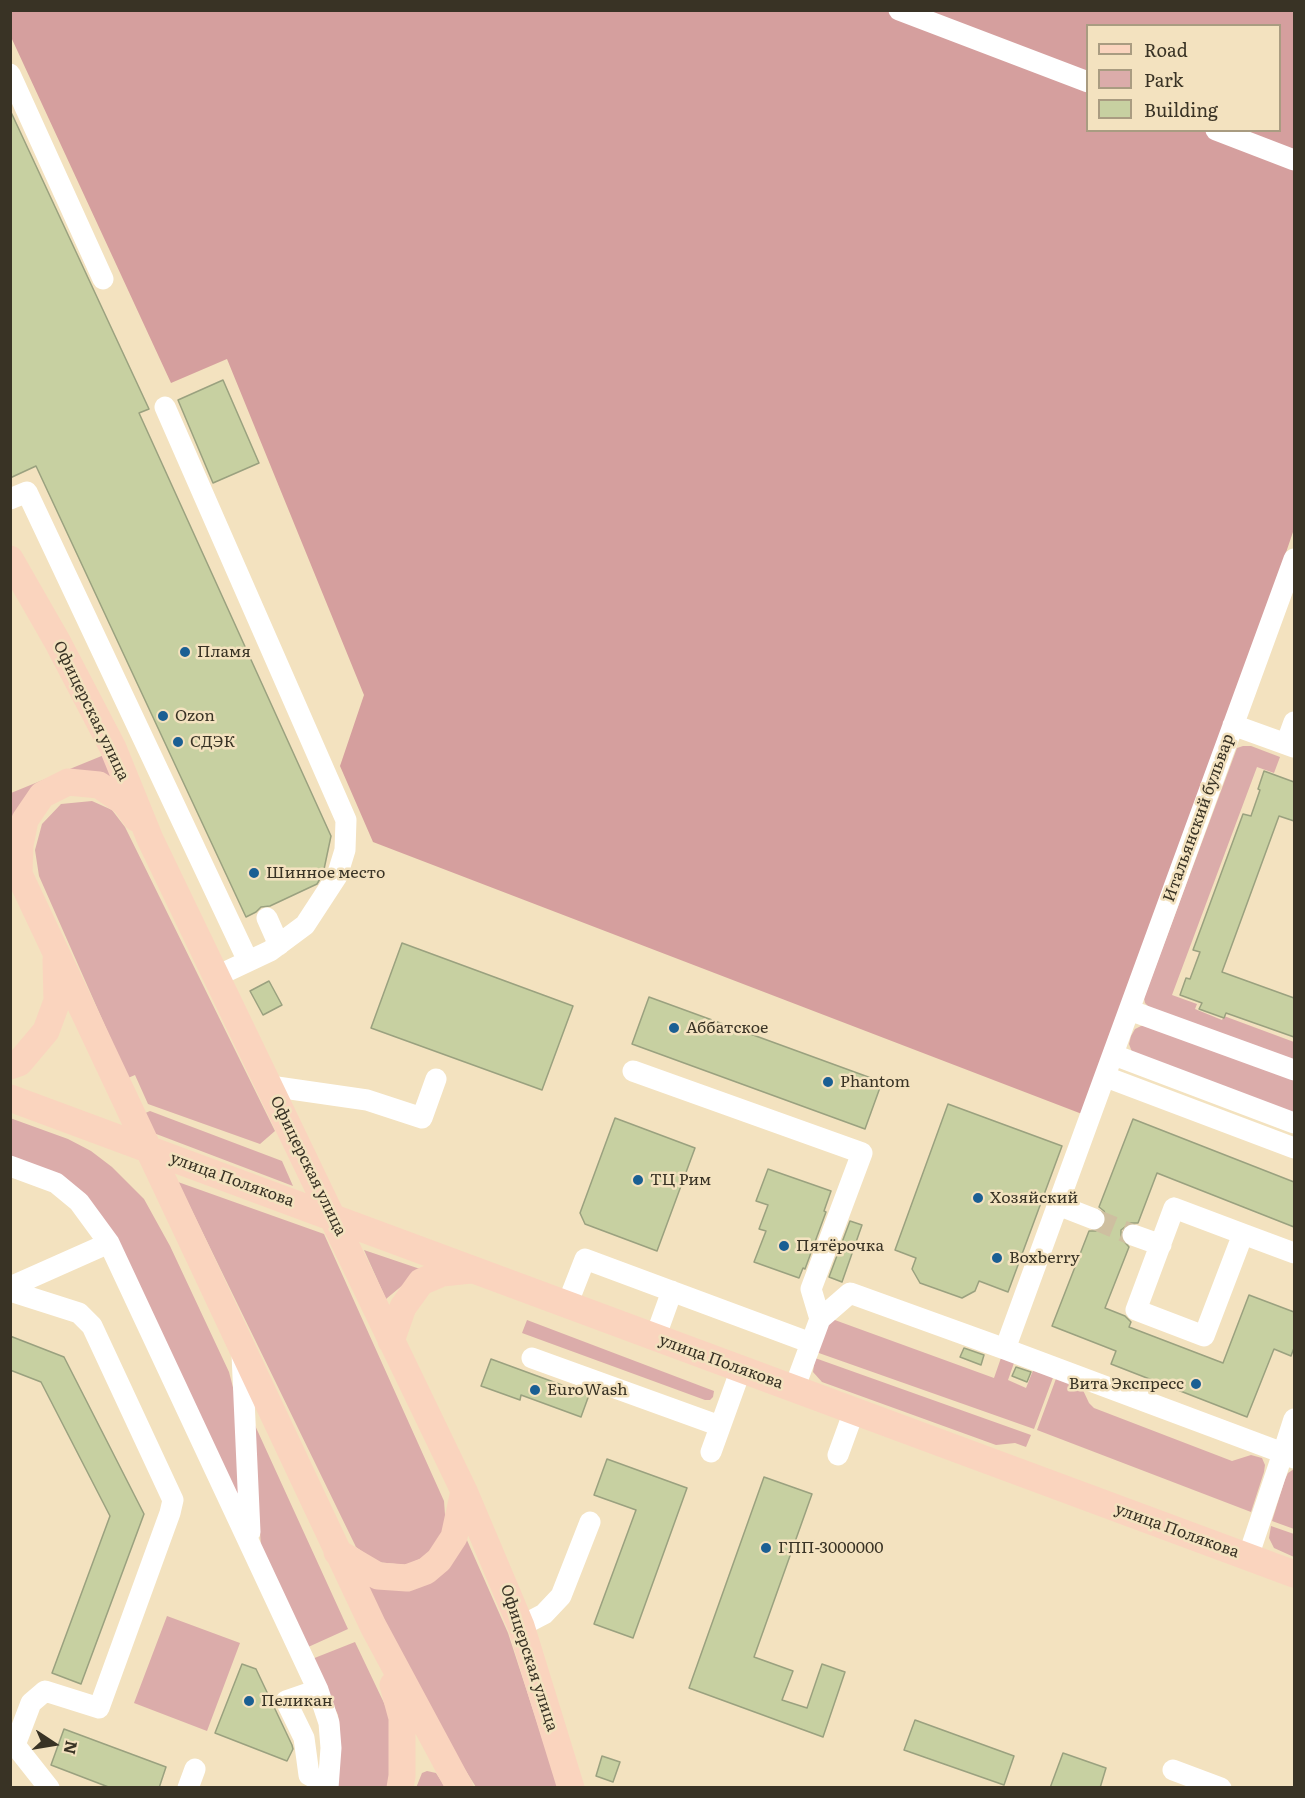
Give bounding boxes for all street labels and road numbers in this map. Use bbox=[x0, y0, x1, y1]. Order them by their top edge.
street label: Офицерская улица bbox=[49, 638, 133, 784]
street label: Итальянский бульвар bbox=[1160, 731, 1238, 905]
street label: Офицерская улица bbox=[266, 1093, 350, 1239]
street label: улица Полякова bbox=[167, 1149, 297, 1211]
street label: улица Полякова bbox=[656, 1331, 786, 1393]
street label: улица Полякова bbox=[1112, 1500, 1242, 1562]
street label: Офицерская улица bbox=[496, 1582, 562, 1734]

